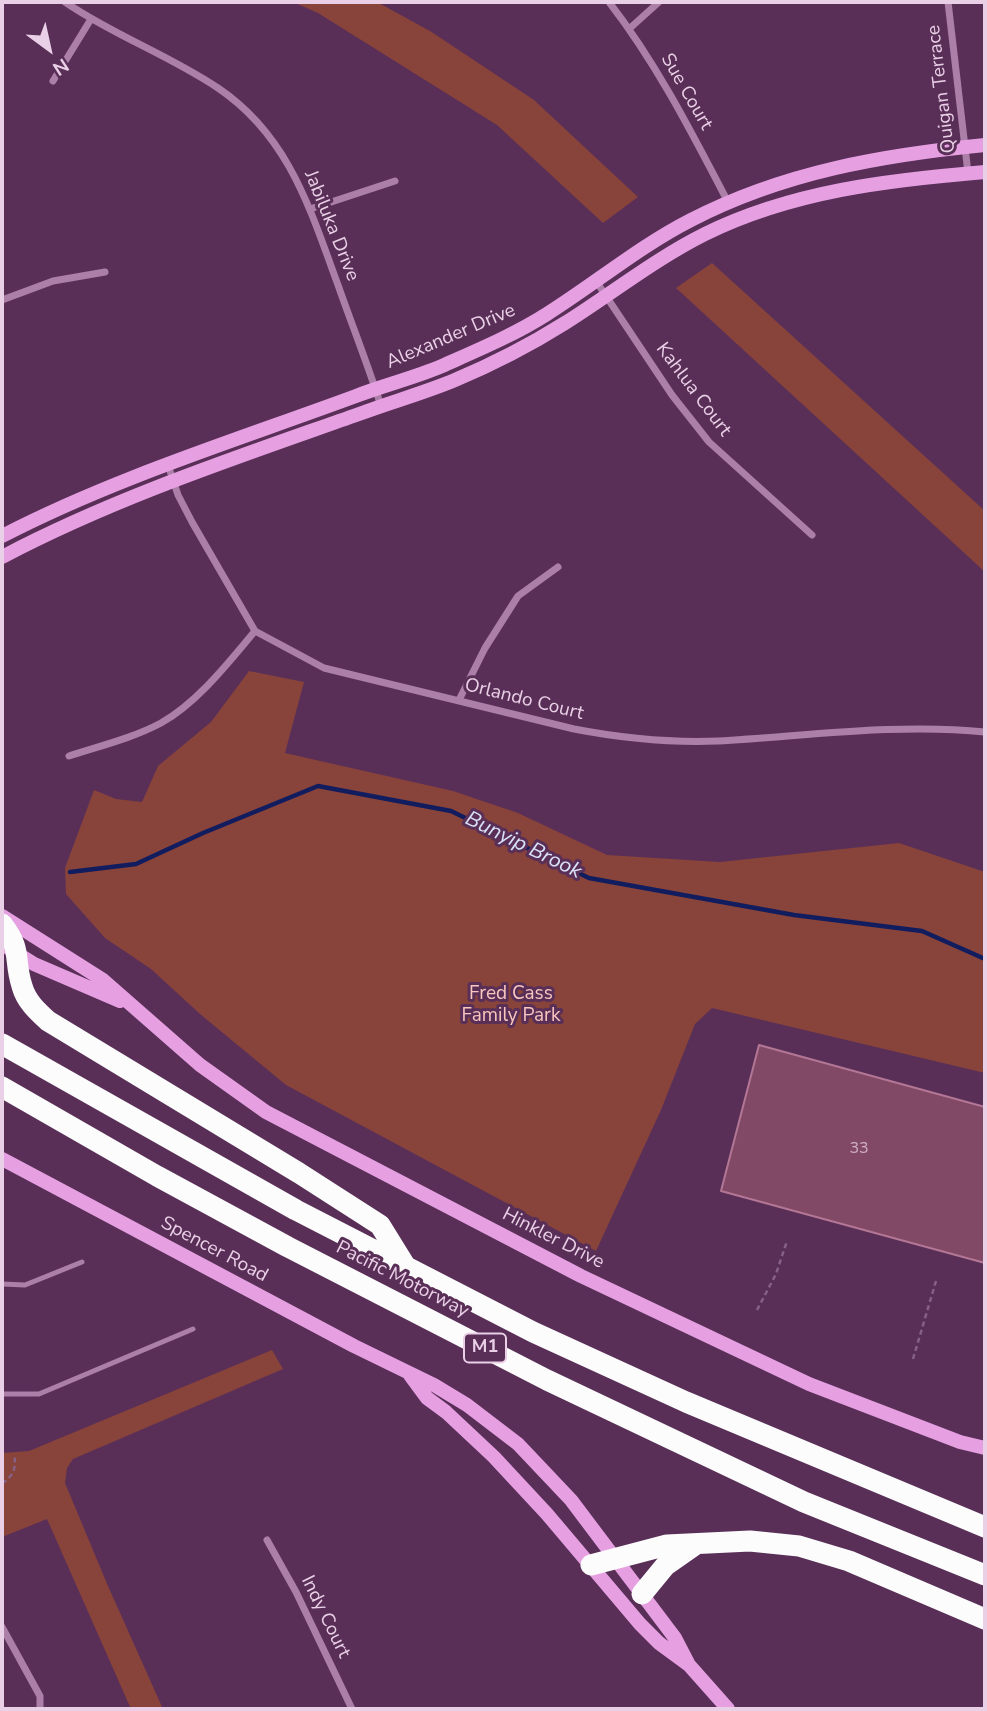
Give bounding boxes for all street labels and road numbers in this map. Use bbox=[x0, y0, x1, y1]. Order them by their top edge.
street label: Quigan Terrace bbox=[923, 24, 961, 154]
street label: Sue Court bbox=[655, 50, 717, 134]
street label: Jabiluka Drive bbox=[298, 167, 364, 285]
street label: Alexander Drive bbox=[383, 300, 519, 374]
street label: Kahlua Court bbox=[650, 339, 736, 441]
street label: Orlando Court bbox=[462, 674, 586, 726]
street label: Hinkler Drive bbox=[498, 1204, 608, 1274]
street label: Spencer Road bbox=[156, 1212, 272, 1288]
street label: Pacific Motorway bbox=[332, 1237, 472, 1323]
road number: M1 bbox=[464, 1334, 506, 1363]
street label: Indy Court bbox=[295, 1572, 355, 1662]

